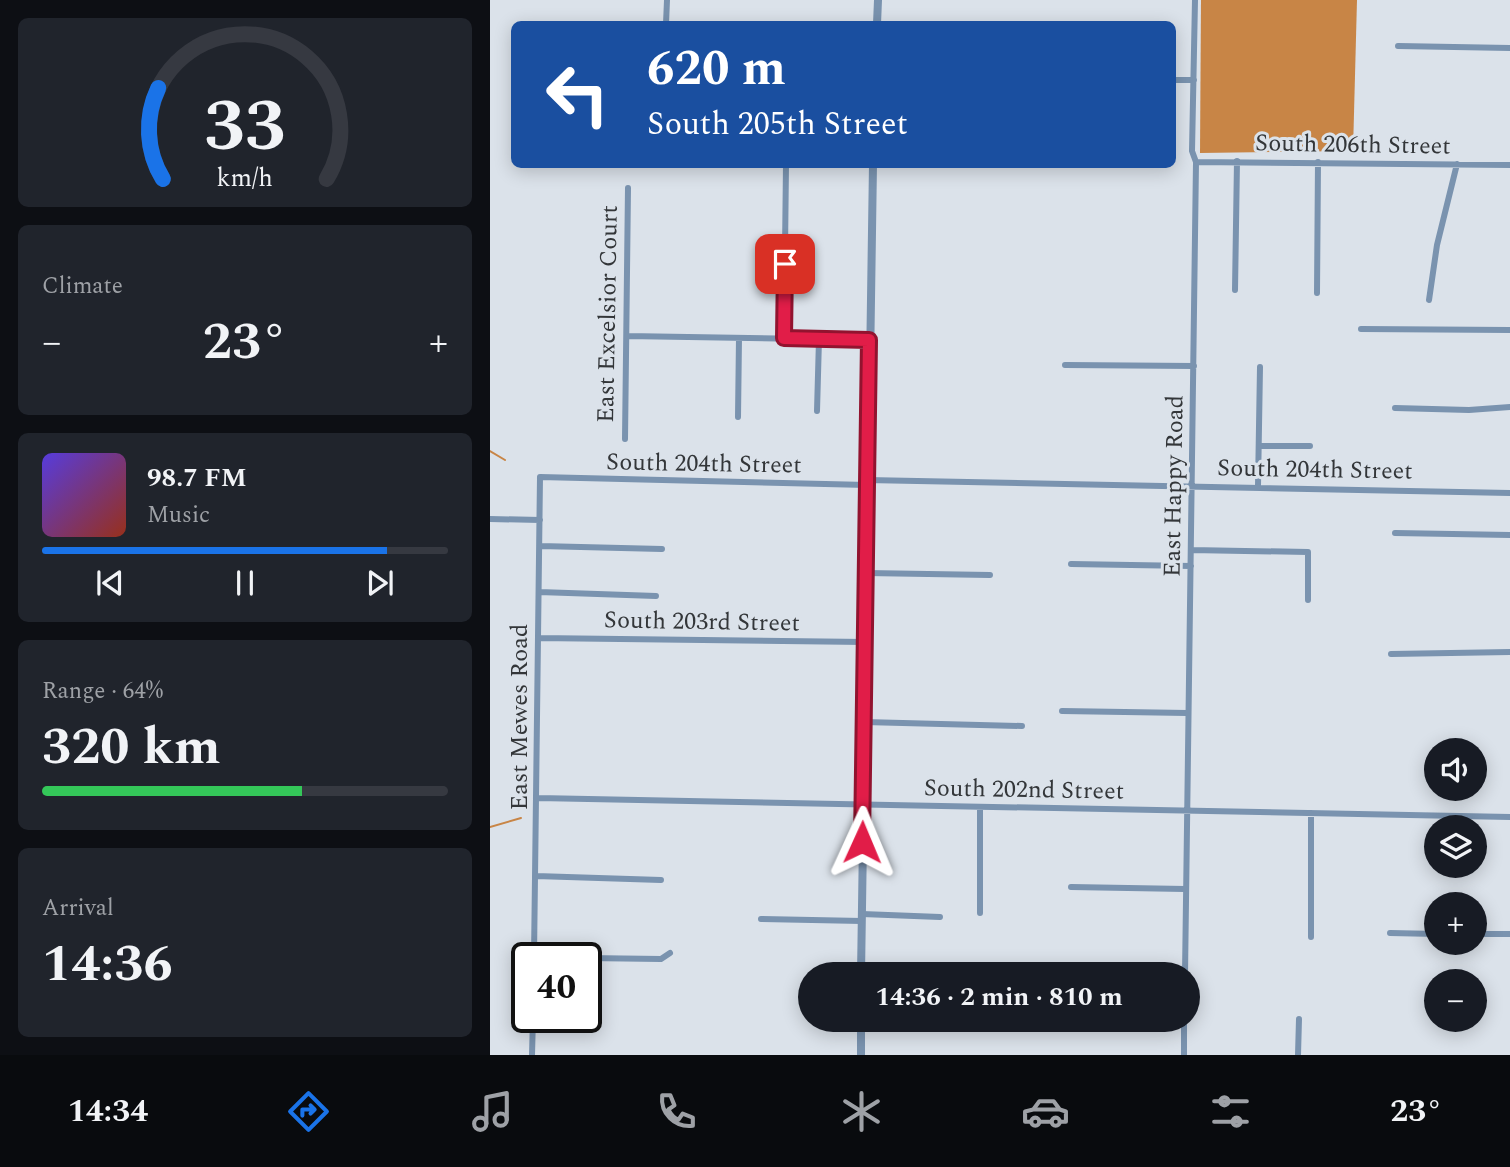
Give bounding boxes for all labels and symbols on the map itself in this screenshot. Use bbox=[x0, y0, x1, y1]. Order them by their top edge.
street label: South 206th Street bbox=[1255, 125, 1451, 165]
street label: East Excelsior Court bbox=[588, 205, 628, 423]
pin bbox=[755, 234, 815, 294]
street label: East Happy Road bbox=[1154, 395, 1194, 577]
street label: South 204th Street bbox=[606, 444, 802, 484]
street label: South 204th Street bbox=[1217, 450, 1413, 490]
street label: South 203rd Street bbox=[604, 602, 800, 642]
street label: East Mewes Road bbox=[502, 624, 538, 810]
street label: South 202nd Street bbox=[923, 770, 1125, 810]
position arrow bbox=[825, 805, 899, 879]
speed limit sign: 40 bbox=[511, 942, 602, 1033]

